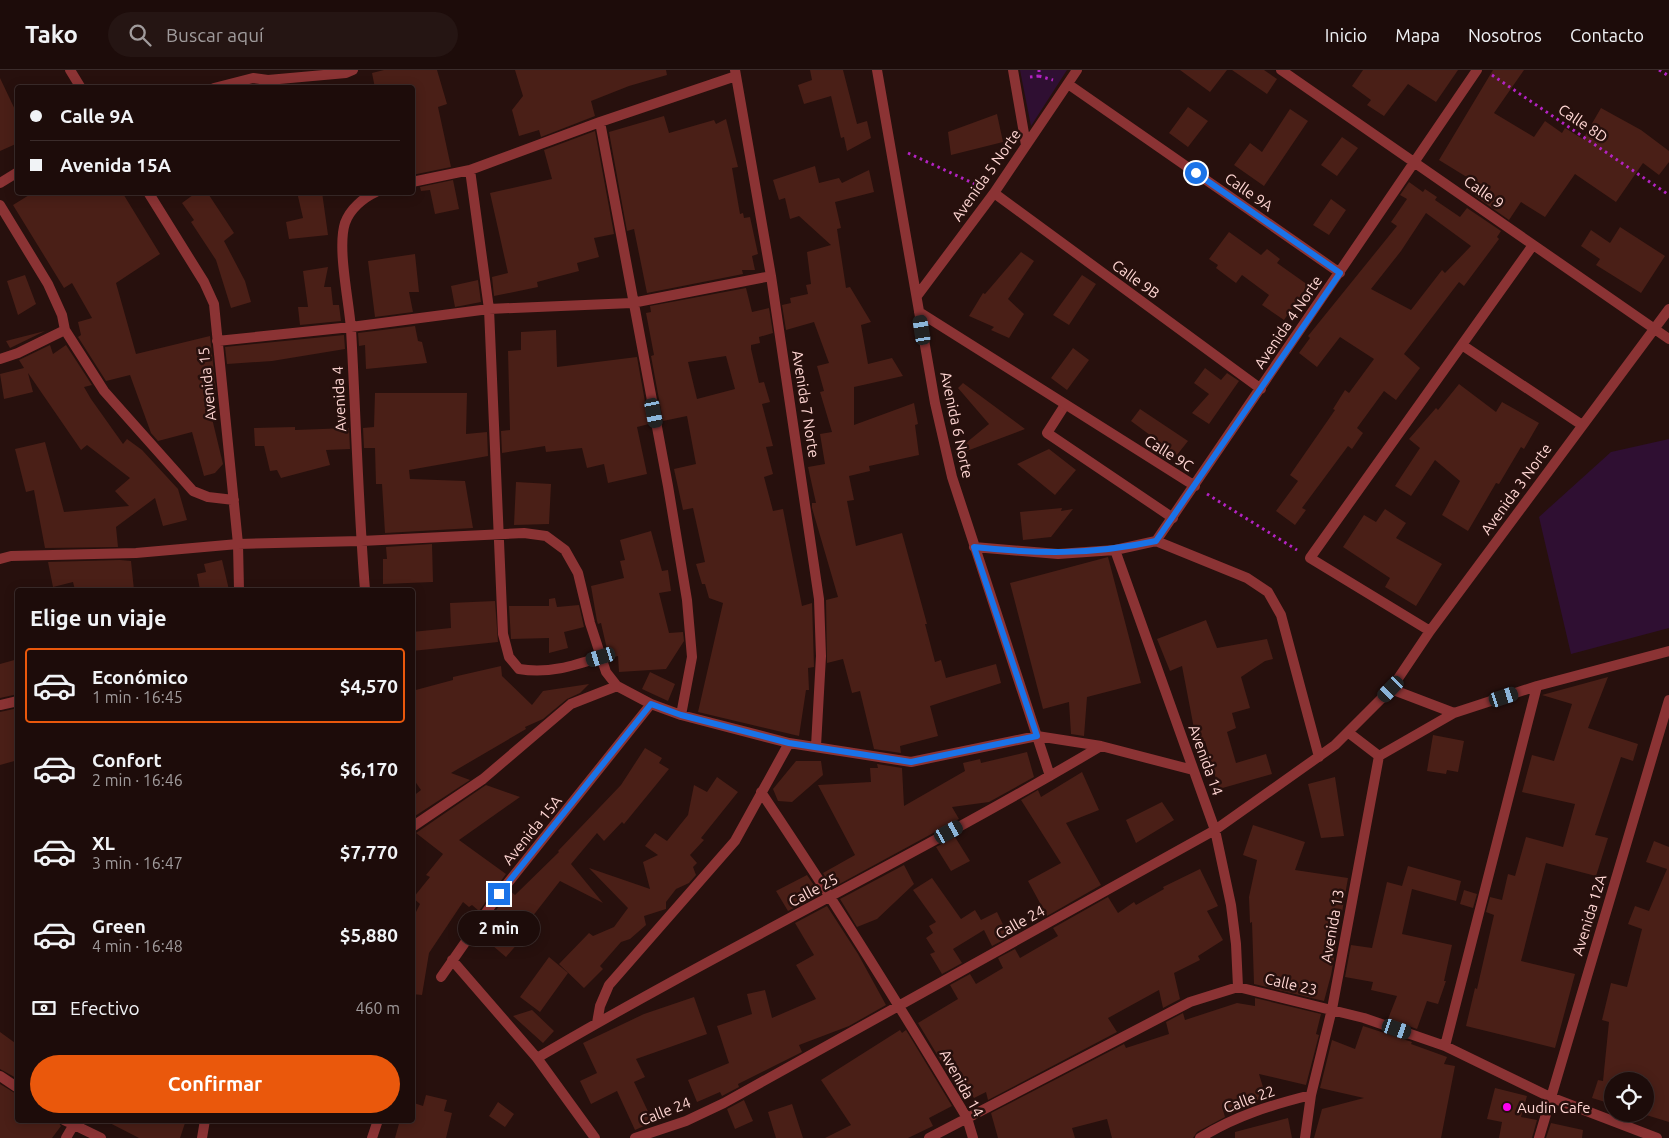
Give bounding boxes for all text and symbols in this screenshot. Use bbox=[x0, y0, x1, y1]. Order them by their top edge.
search box bbox=[108, 12, 458, 57]
text: Tako bbox=[25, 21, 78, 48]
icon: search bbox=[126, 21, 154, 49]
text: Buscar aquí bbox=[166, 24, 264, 46]
text: Inicio bbox=[1325, 25, 1367, 45]
text: Mapa bbox=[1395, 25, 1440, 45]
text: Nosotros bbox=[1468, 25, 1542, 45]
text: Contacto bbox=[1570, 25, 1644, 45]
street label: Calle 8D bbox=[1555, 100, 1611, 146]
text: Calle 9A bbox=[60, 105, 134, 127]
street label: Avenida 5 Norte bbox=[948, 126, 1024, 224]
text: Avenida 15A bbox=[60, 154, 171, 176]
route start bbox=[1185, 162, 1207, 184]
street label: Calle 9A bbox=[1222, 169, 1276, 215]
street label: Calle 9 bbox=[1461, 172, 1507, 212]
street label: Calle 9B bbox=[1109, 256, 1163, 302]
street label: Avenida 4 Norte bbox=[1251, 272, 1325, 372]
car bbox=[912, 314, 931, 346]
street label: Avenida 15 bbox=[195, 346, 219, 422]
street label: Avenida 7 Norte bbox=[789, 349, 823, 459]
street label: Avenida 4 bbox=[329, 366, 349, 432]
street label: Avenida 6 Norte bbox=[937, 370, 977, 480]
car bbox=[643, 397, 664, 429]
street label: Calle 9C bbox=[1142, 431, 1196, 475]
street label: Avenida 3 Norte bbox=[1477, 440, 1555, 538]
text: Elige un viaje bbox=[30, 605, 167, 630]
car bbox=[584, 645, 617, 669]
icon: car bbox=[32, 663, 77, 708]
text: Económico bbox=[92, 666, 188, 688]
car bbox=[1375, 673, 1406, 705]
text: $4,570 bbox=[340, 675, 398, 697]
car bbox=[1487, 685, 1520, 709]
text: 1 min · 16:45 bbox=[92, 688, 183, 706]
street label: Avenida 14 bbox=[1185, 722, 1227, 798]
icon: car bbox=[32, 746, 77, 791]
text: Confort bbox=[92, 749, 162, 771]
text: $6,170 bbox=[340, 758, 398, 780]
text: 2 min · 16:46 bbox=[92, 771, 183, 789]
street label: Avenida 15A bbox=[499, 792, 565, 868]
car bbox=[932, 818, 965, 846]
icon: car bbox=[32, 829, 77, 874]
text: XL bbox=[92, 832, 115, 854]
text: $7,770 bbox=[340, 841, 398, 863]
text: 3 min · 16:47 bbox=[92, 854, 183, 872]
street label: Calle 25 bbox=[785, 870, 841, 910]
street label: Avenida 12A bbox=[1569, 872, 1609, 958]
route end bbox=[488, 883, 510, 905]
street label: Avenida 13 bbox=[1317, 888, 1347, 964]
street label: Calle 24 bbox=[993, 902, 1047, 942]
icon: car bbox=[32, 912, 77, 957]
callout: 2 min bbox=[458, 912, 540, 946]
text: Green bbox=[92, 915, 146, 937]
text: 2 min bbox=[479, 919, 519, 937]
text: $5,880 bbox=[340, 924, 398, 946]
text: 4 min · 16:48 bbox=[92, 937, 183, 955]
street label: Calle 23 bbox=[1263, 970, 1319, 998]
icon: cash bbox=[30, 994, 58, 1022]
text: Efectivo bbox=[70, 997, 140, 1019]
text: 460 m bbox=[355, 999, 400, 1017]
car bbox=[1380, 1017, 1413, 1041]
street label: Avenida 14 bbox=[937, 1046, 987, 1120]
button: Confirmar bbox=[30, 1055, 400, 1113]
map controls bbox=[1604, 1072, 1654, 1122]
button: locate bbox=[1604, 1072, 1654, 1122]
street label: Calle 22 bbox=[1221, 1082, 1277, 1116]
street label: Calle 24 bbox=[637, 1093, 693, 1129]
place label: Audin Cafe bbox=[1517, 1099, 1591, 1116]
marker: Audin Cafe bbox=[1501, 1101, 1513, 1113]

